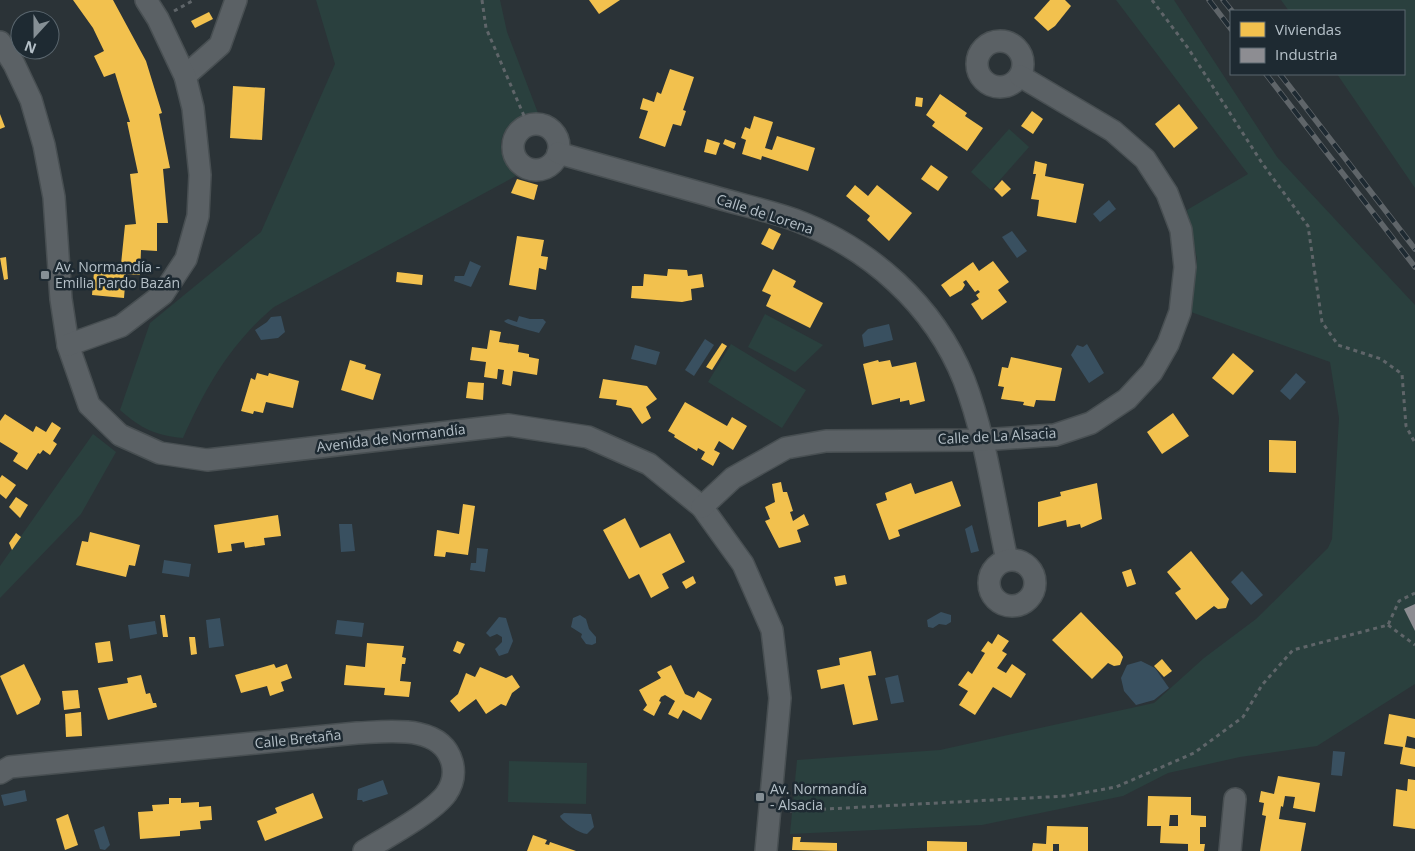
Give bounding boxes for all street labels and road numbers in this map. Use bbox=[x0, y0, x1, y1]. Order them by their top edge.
street label: Calle de Lorena bbox=[714, 189, 816, 238]
street label: Avenida de Normandía bbox=[315, 419, 466, 456]
street label: Calle de La Alsacia bbox=[937, 423, 1057, 448]
street label: Calle Bretaña bbox=[254, 725, 342, 752]

